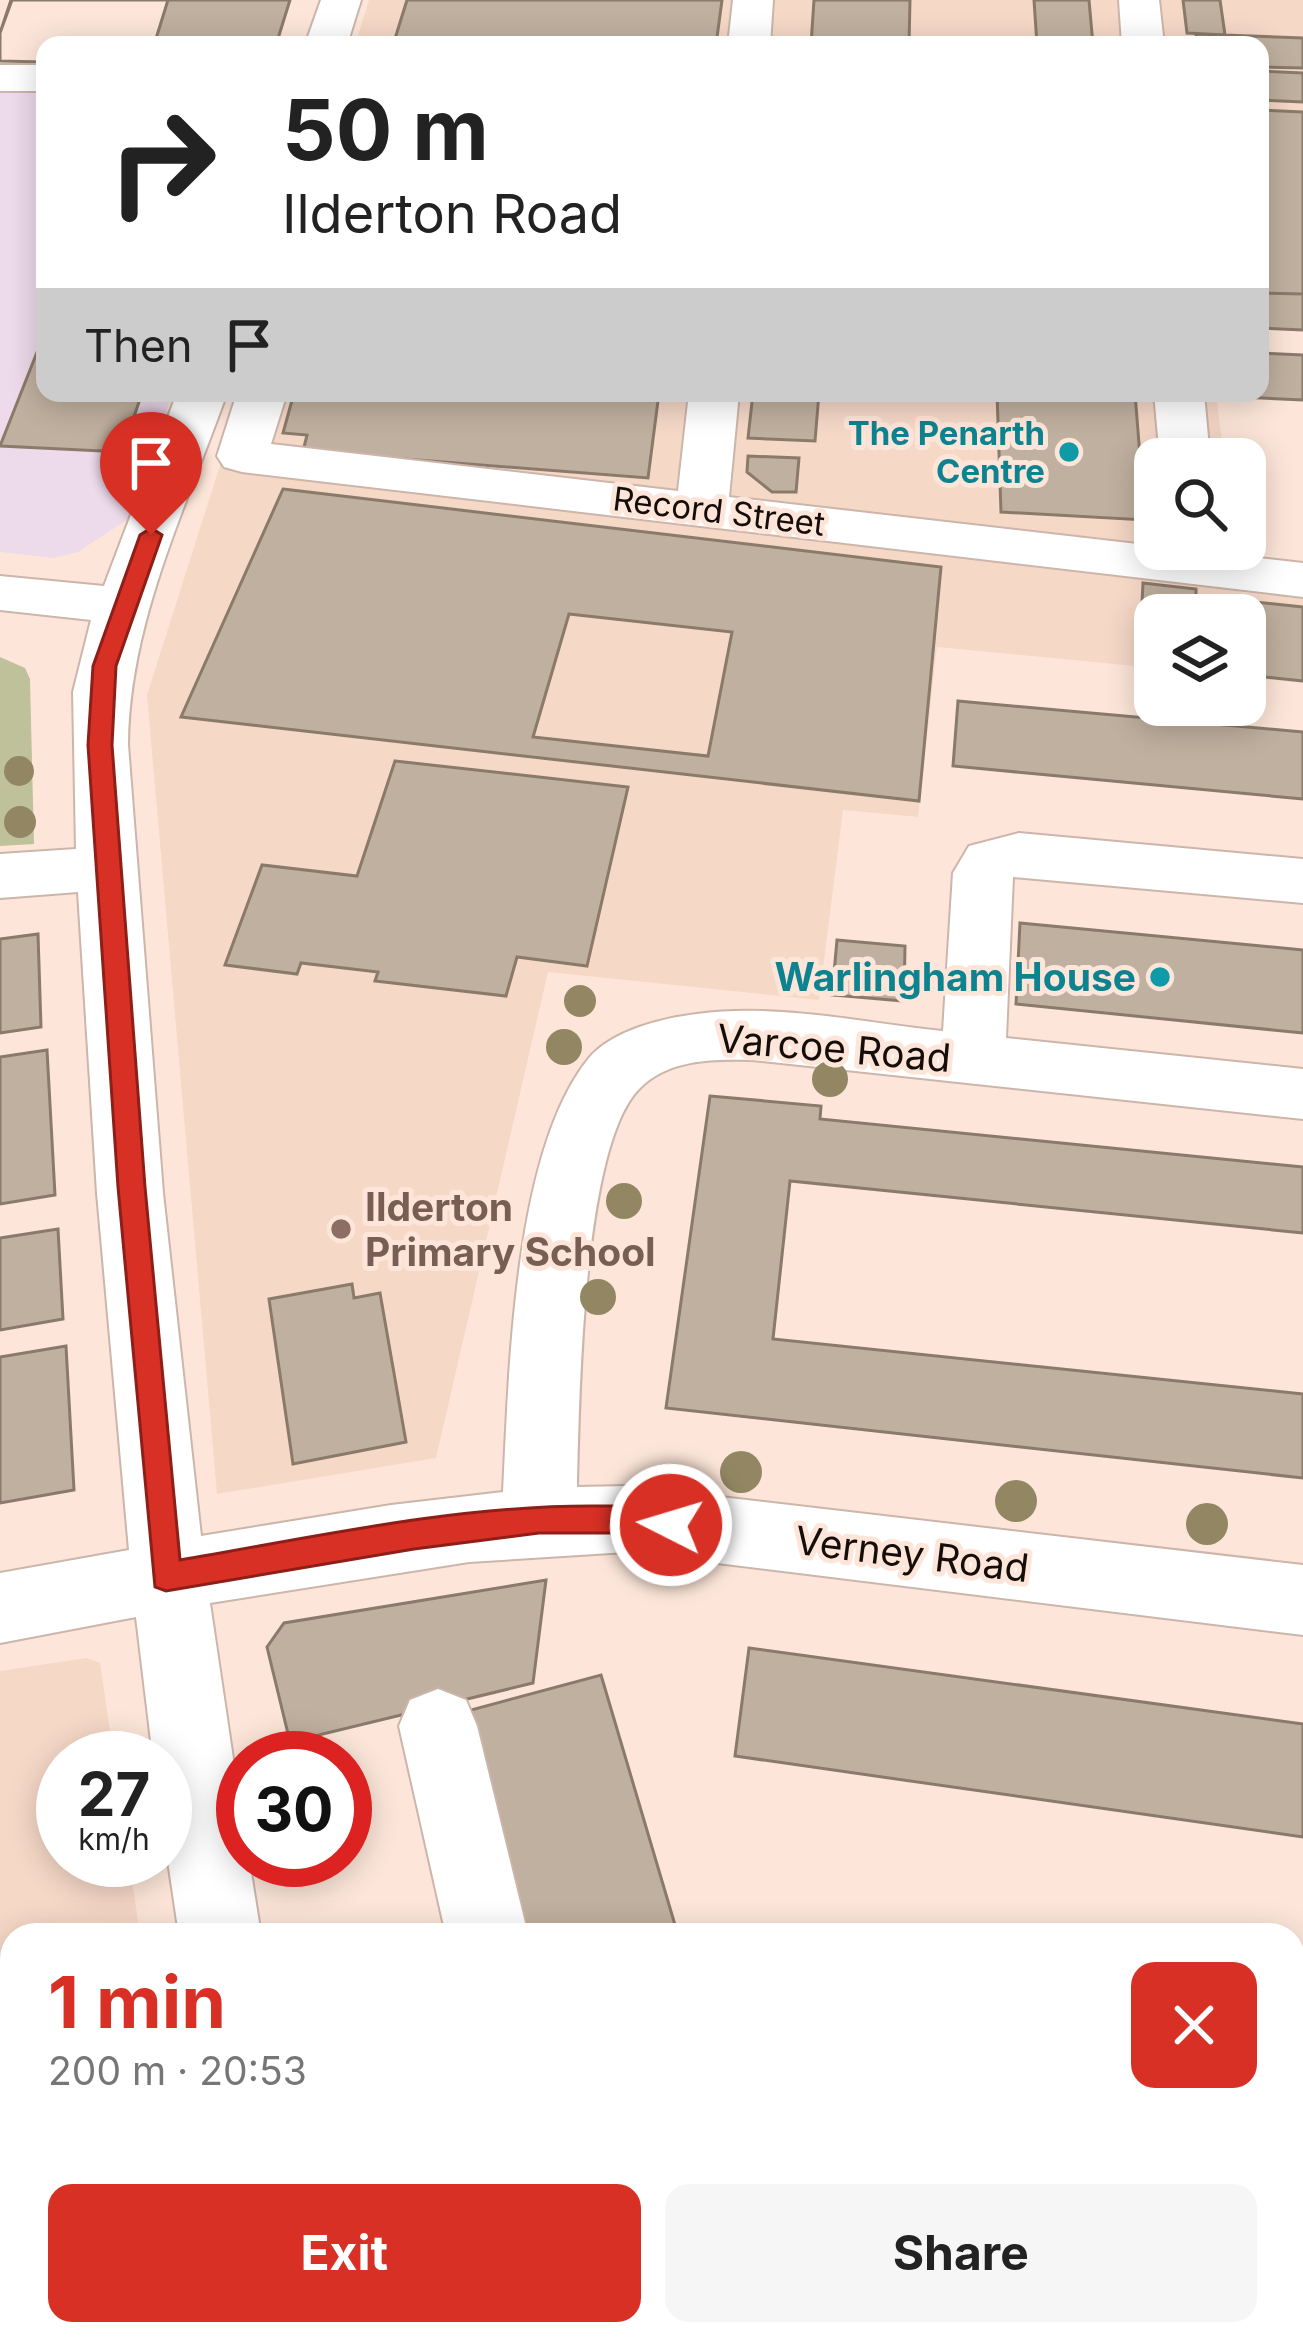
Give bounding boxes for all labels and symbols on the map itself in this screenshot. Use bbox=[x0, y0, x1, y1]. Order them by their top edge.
pin bbox=[100, 412, 202, 535]
place label: The Penarth Centre bbox=[848, 413, 1045, 491]
marker: The Penarth Centre bbox=[1056, 439, 1082, 465]
street label: Record Street bbox=[611, 478, 827, 544]
place label: Warlingham House bbox=[774, 953, 1136, 1000]
marker: Warlingham House bbox=[1147, 964, 1173, 990]
street label: Varcoe Road bbox=[715, 1014, 953, 1081]
place label: Ilderton Primary School bbox=[365, 1183, 656, 1275]
marker: Ilderton Primary School bbox=[328, 1216, 354, 1242]
position arrow bbox=[608, 1462, 734, 1588]
street label: Verney Road bbox=[793, 1516, 1032, 1591]
speed limit sign: 30 bbox=[216, 1731, 372, 1887]

